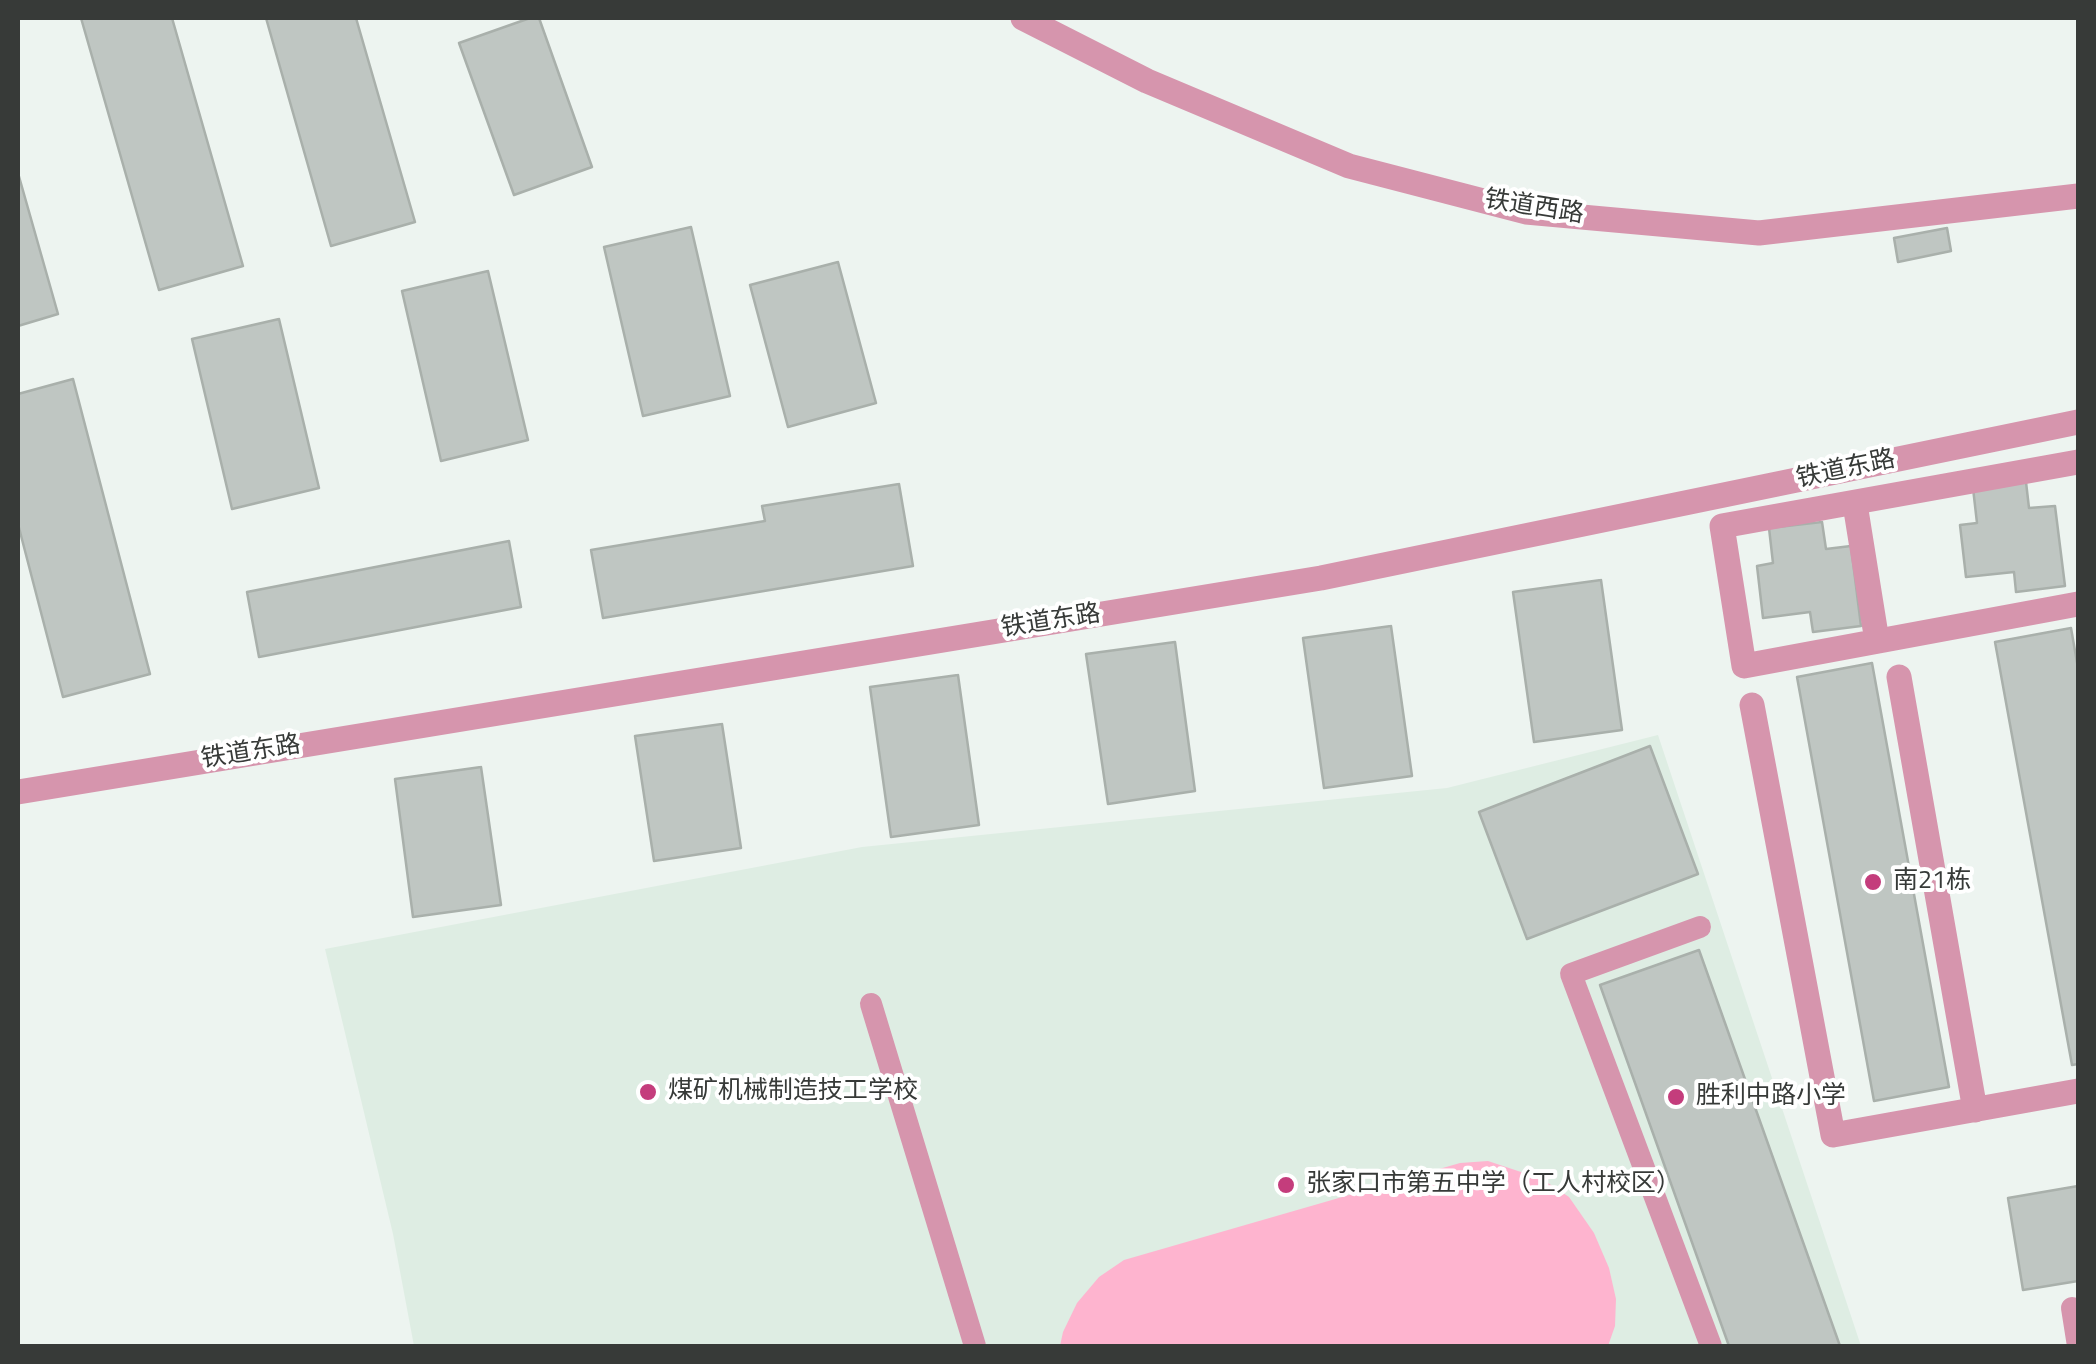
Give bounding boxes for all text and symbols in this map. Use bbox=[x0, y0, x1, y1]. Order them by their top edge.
street label: 铁道西路 bbox=[1482, 185, 1586, 231]
street label: 铁道东路 bbox=[1794, 445, 1898, 495]
street label: 铁道东路 bbox=[999, 599, 1103, 645]
street label: 铁道东路 bbox=[199, 730, 303, 776]
place label: 南21栋 bbox=[1893, 867, 1971, 897]
marker: 南21栋 bbox=[1862, 871, 1884, 893]
place label: 煤矿机械制造技工学校 bbox=[668, 1077, 918, 1107]
marker: 煤矿机械制造技工学校 bbox=[637, 1081, 659, 1103]
place label: 胜利中路小学 bbox=[1696, 1082, 1846, 1112]
marker: 胜利中路小学 bbox=[1665, 1086, 1687, 1108]
place label: 张家口市第五中学（工人村校区） bbox=[1306, 1170, 1681, 1200]
marker: 张家口市第五中学（工人村校区） bbox=[1275, 1174, 1297, 1196]

